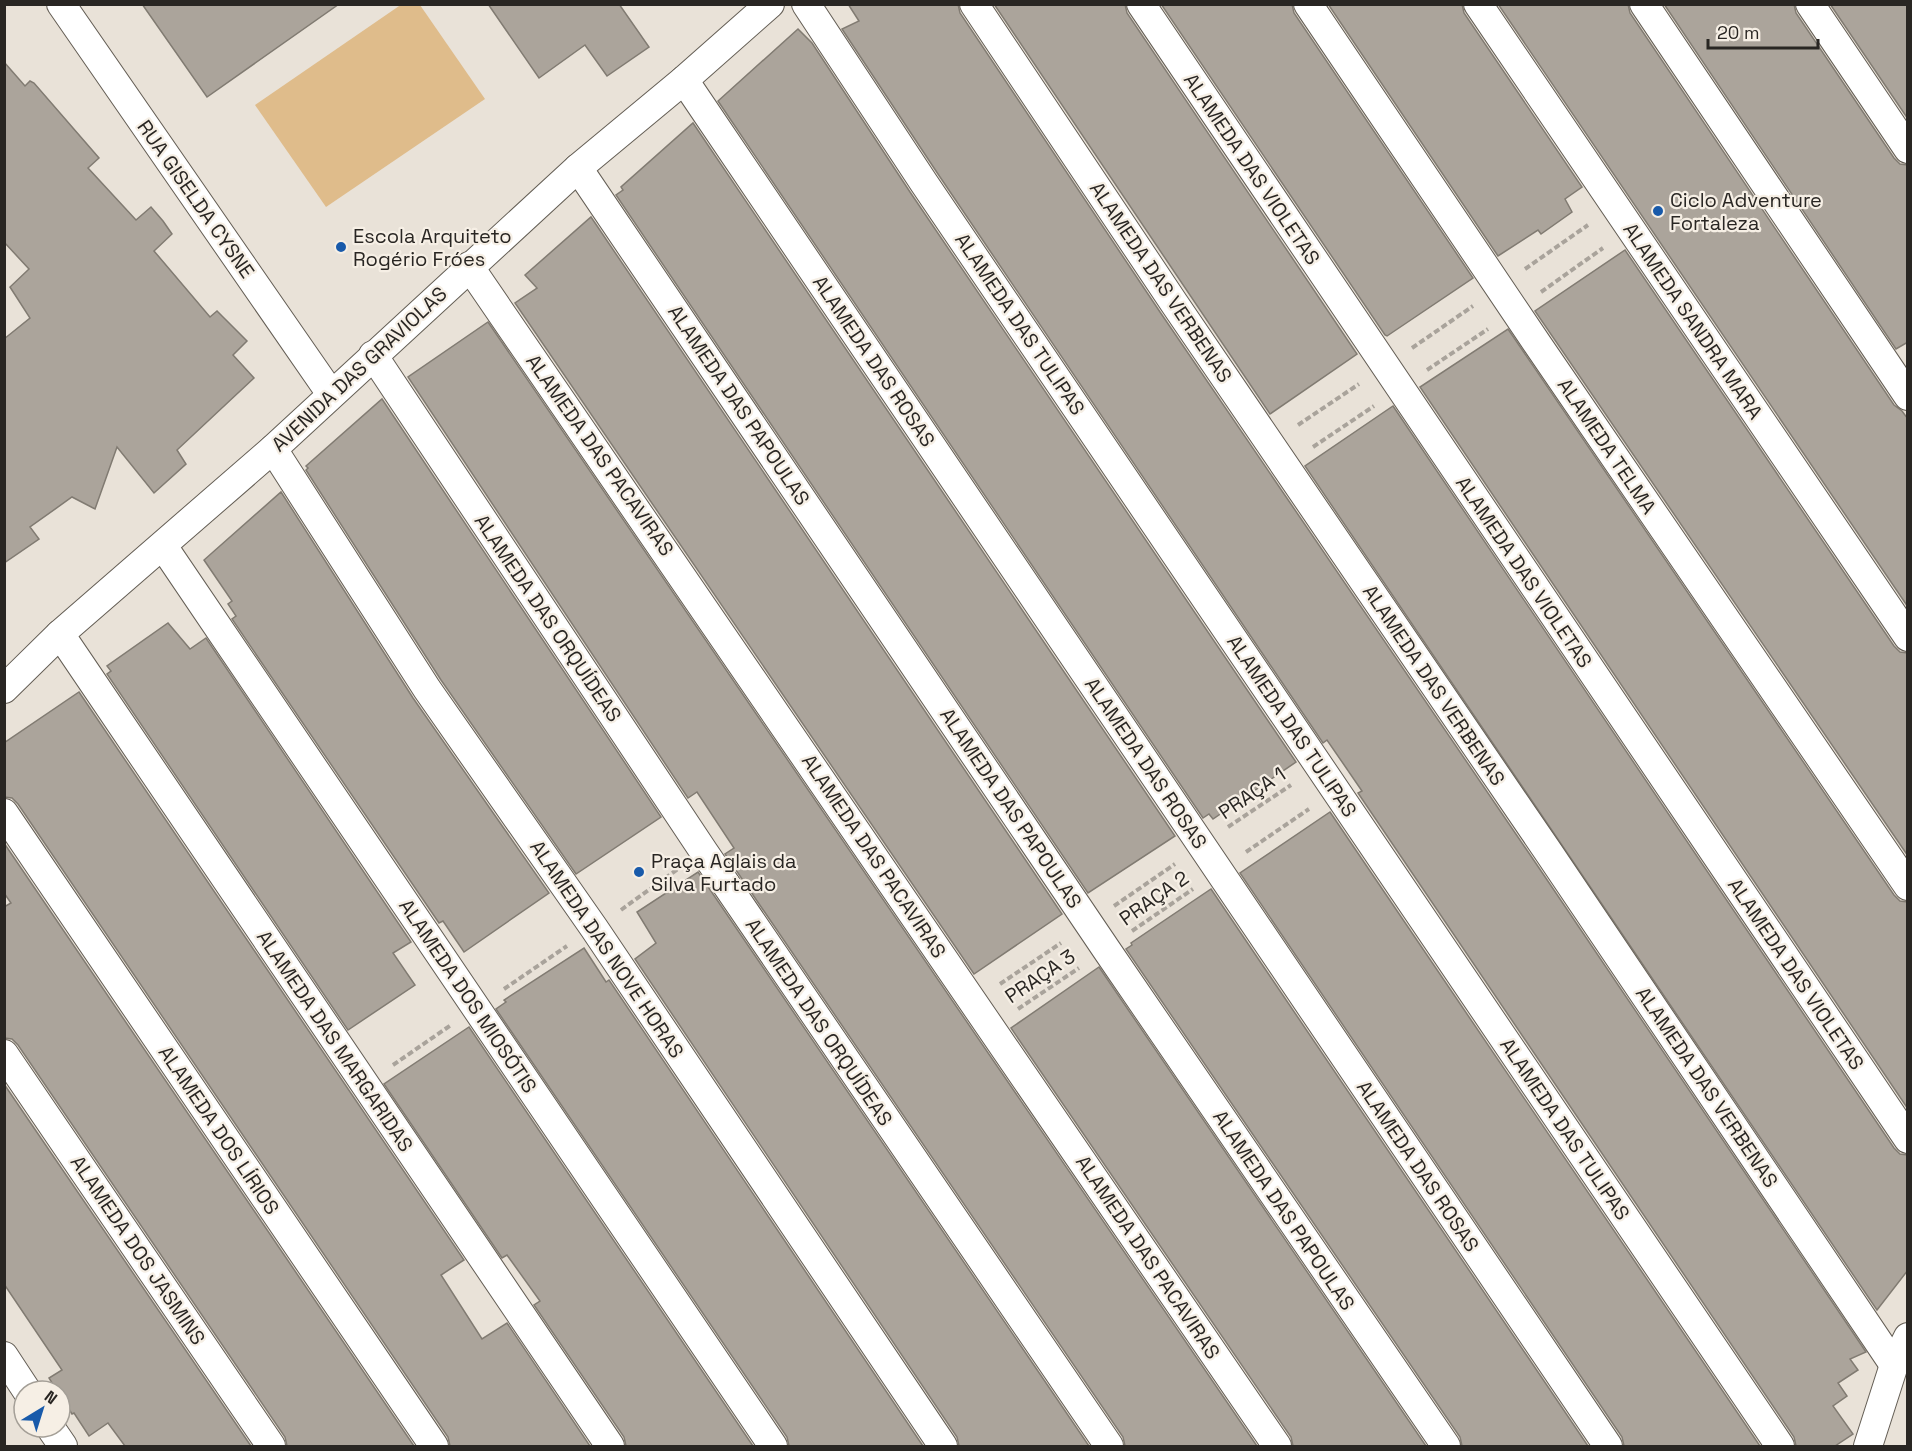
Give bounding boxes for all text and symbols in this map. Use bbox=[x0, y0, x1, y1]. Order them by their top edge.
scale bar bbox=[1708, 12, 1818, 50]
text: 20 m bbox=[1717, 21, 1760, 44]
street label: ALAMEDA DAS VIOLETAS bbox=[1178, 68, 1326, 270]
street label: RUA GISELDA CYSNE bbox=[132, 115, 260, 283]
street label: ALAMEDA DAS VERBENAS bbox=[1084, 177, 1238, 387]
place label: Ciclo Adventure Fortaleza bbox=[1670, 187, 1822, 236]
marker: Ciclo Adventure Fortaleza bbox=[1651, 204, 1665, 218]
street label: ALAMEDA SANDRA MARA bbox=[1617, 218, 1769, 425]
place label: Escola Arquiteto Rogério Fróes bbox=[353, 223, 512, 272]
street label: ALAMEDA DAS TULIPAS bbox=[949, 228, 1091, 420]
marker: Escola Arquiteto Rogério Fróes bbox=[334, 240, 348, 254]
street label: ALAMEDA DAS ROSAS bbox=[807, 270, 941, 452]
street label: AVENIDA DAS GRAVIOLAS bbox=[266, 281, 452, 457]
street label: ALAMEDA DAS PAPOULAS bbox=[662, 300, 816, 510]
street label: ALAMEDA DAS PACAVIRAS bbox=[520, 349, 680, 561]
street label: ALAMEDA TELMA bbox=[1552, 373, 1662, 519]
street label: ALAMEDA DAS VIOLETAS bbox=[1450, 471, 1598, 673]
street label: ALAMEDA DAS ORQUÍDEAS bbox=[469, 509, 627, 727]
street label: ALAMEDA DAS VERBENAS bbox=[1357, 580, 1511, 790]
street label: ALAMEDA DAS TULIPAS bbox=[1221, 630, 1363, 822]
street label: ALAMEDA DAS ROSAS bbox=[1079, 672, 1213, 854]
street label: ALAMEDA DAS PAPOULAS bbox=[934, 703, 1088, 913]
street label: ALAMEDA DAS PACAVIRAS bbox=[796, 749, 952, 963]
street label: PRAÇA 1 bbox=[1213, 761, 1291, 825]
street label: ALAMEDA DAS NOVE HORAS bbox=[524, 835, 690, 1063]
place label: Praça Aglais da Silva Furtado bbox=[651, 848, 797, 897]
marker: Praça Aglais da Silva Furtado bbox=[632, 865, 646, 879]
street label: PRAÇA 2 bbox=[1114, 865, 1194, 931]
street label: ALAMEDA DAS VIOLETAS bbox=[1722, 873, 1870, 1075]
street label: ALAMEDA DOS MIOSÓTIS bbox=[393, 894, 543, 1098]
street label: ALAMEDA DAS ORQUÍDEAS bbox=[740, 913, 898, 1131]
street label: ALAMEDA DAS MARGARIDAS bbox=[251, 925, 419, 1157]
street label: PRAÇA 3 bbox=[1000, 943, 1080, 1009]
street label: ALAMEDA DAS VERBENAS bbox=[1630, 982, 1784, 1192]
street label: ALAMEDA DAS TULIPAS bbox=[1494, 1033, 1636, 1225]
street label: ALAMEDA DOS LÍRIOS bbox=[153, 1041, 285, 1219]
street label: ALAMEDA DAS ROSAS bbox=[1351, 1075, 1485, 1257]
street label: ALAMEDA DAS PAPOULAS bbox=[1207, 1105, 1361, 1315]
street label: ALAMEDA DOS JASMINS bbox=[65, 1150, 211, 1350]
street label: ALAMEDA DAS PACAVIRAS bbox=[1070, 1150, 1226, 1364]
north arrow bbox=[12, 1379, 72, 1439]
text: N bbox=[40, 1386, 62, 1409]

